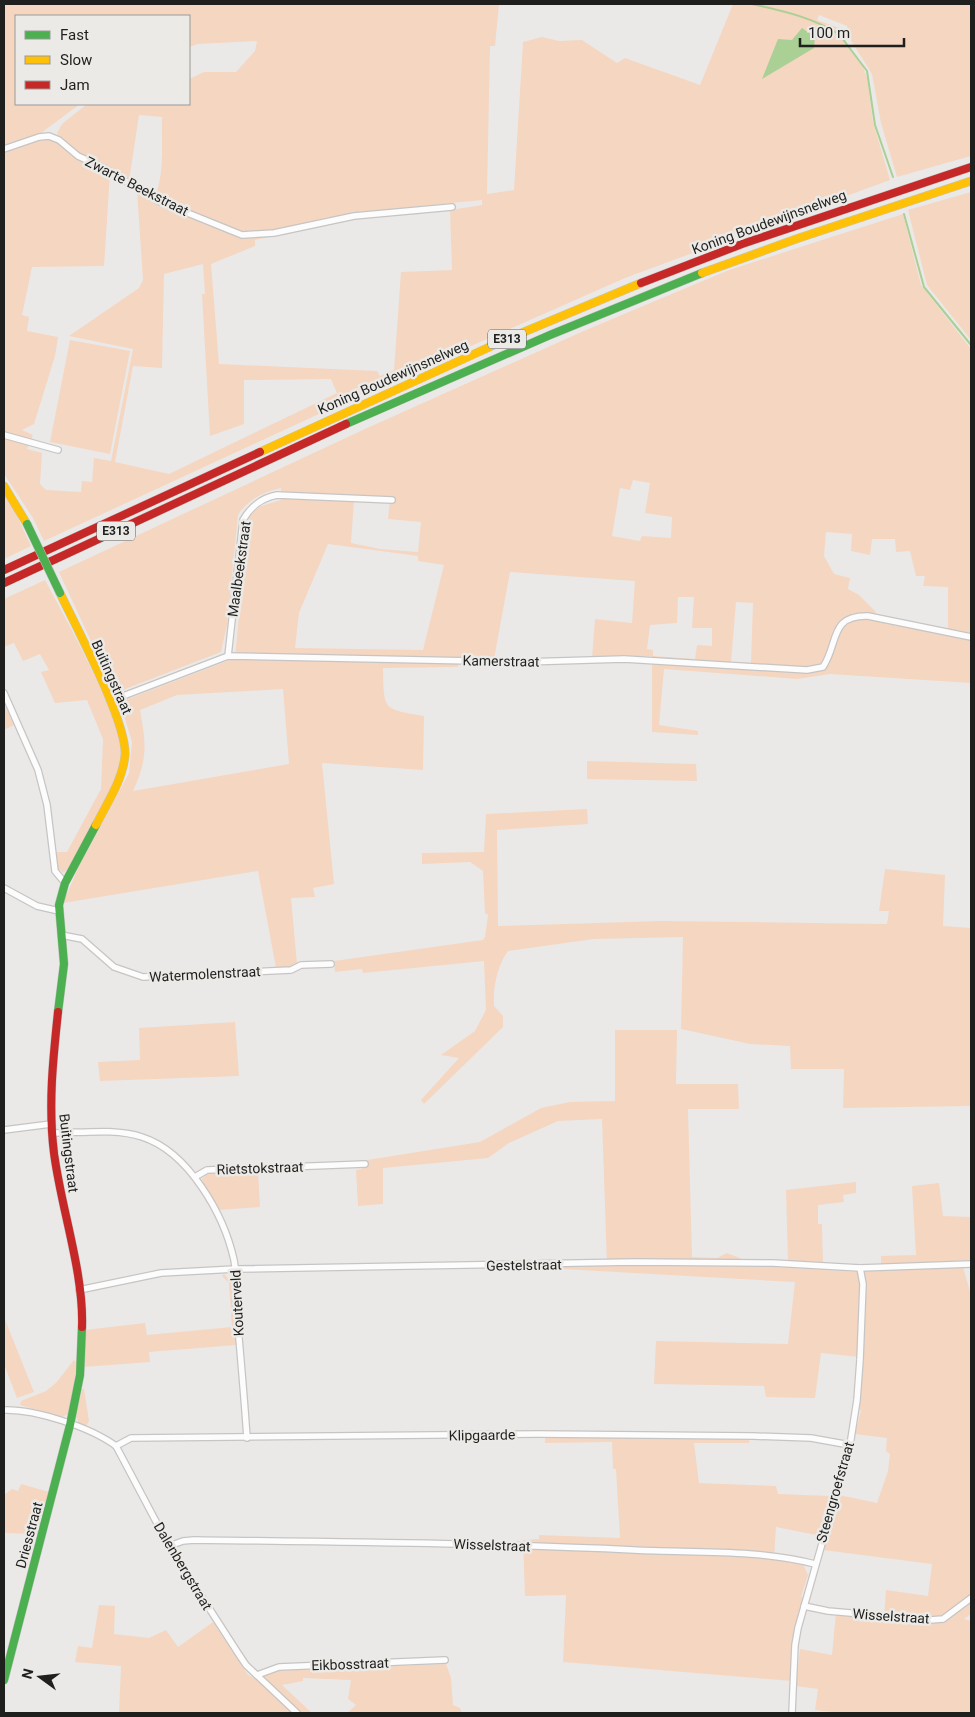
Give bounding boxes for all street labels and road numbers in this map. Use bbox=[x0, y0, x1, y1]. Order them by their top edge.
street label: Zwarte Beekstraat bbox=[83, 153, 192, 219]
street label: Koning Boudewijnsnelweg bbox=[690, 187, 848, 257]
road number: E313 bbox=[488, 329, 526, 348]
street label: Koning Boudewijnsnelweg bbox=[315, 337, 471, 417]
street label: Maalbeekstraat bbox=[224, 520, 254, 618]
road number: E313 bbox=[97, 522, 135, 540]
street label: Buitingstraat bbox=[89, 637, 136, 717]
street label: Kamerstraat bbox=[462, 652, 540, 670]
street label: Watermolenstraat bbox=[149, 963, 261, 985]
street label: Buitingstraat bbox=[56, 1113, 82, 1194]
street label: Rietstokstraat bbox=[216, 1158, 304, 1178]
street label: Gestelstraat bbox=[486, 1256, 562, 1274]
street label: Kouterveld bbox=[227, 1269, 247, 1337]
street label: Klipgaarde bbox=[449, 1426, 515, 1444]
street label: Steengroefstraat bbox=[813, 1439, 857, 1544]
street label: Driesstraat bbox=[12, 1500, 46, 1570]
street label: Dalenbergstraat bbox=[151, 1519, 216, 1613]
street label: Wisselstraat bbox=[453, 1536, 531, 1554]
street label: Wisselstraat bbox=[852, 1605, 930, 1627]
street label: Eikbosstraat bbox=[311, 1655, 389, 1673]

